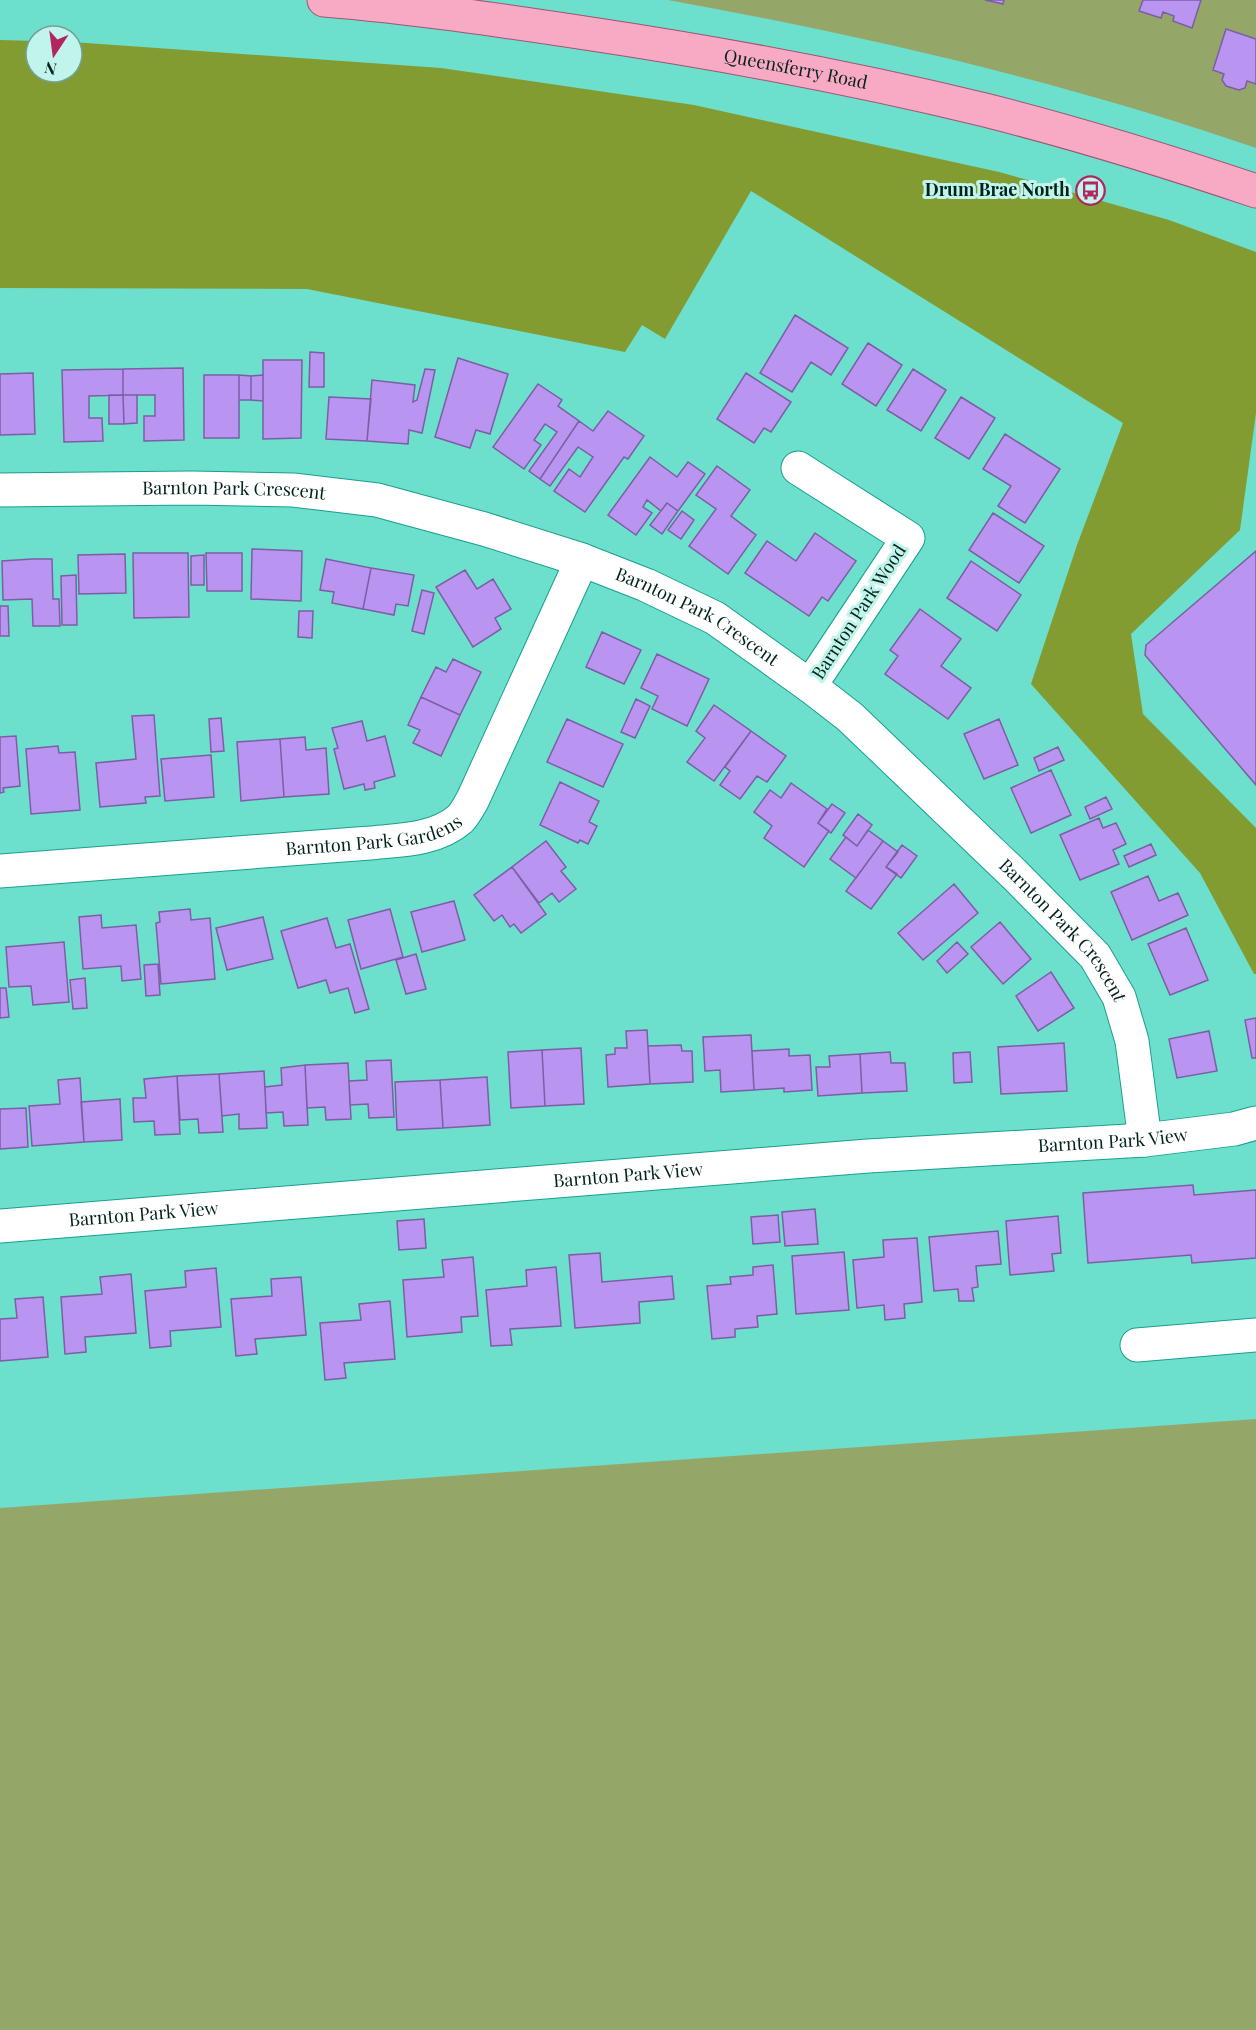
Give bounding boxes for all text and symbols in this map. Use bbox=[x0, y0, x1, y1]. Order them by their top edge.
north arrow bbox=[24, 24, 84, 84]
street label: Queensferry Road bbox=[722, 43, 870, 94]
text: N bbox=[42, 57, 59, 81]
bus stop icon: Drum Brae North bbox=[1075, 174, 1107, 206]
place label: Drum Brae North bbox=[925, 177, 1070, 201]
street label: Barnton Park Crescent bbox=[142, 475, 328, 505]
street label: Barnton Park Wood bbox=[806, 539, 911, 684]
street label: Barnton Park Crescent bbox=[612, 561, 784, 671]
street label: Barnton Park Gardens bbox=[285, 809, 467, 860]
street label: Barnton Park Crescent bbox=[994, 853, 1133, 1005]
street label: Barnton Park View bbox=[1037, 1122, 1189, 1157]
street label: Barnton Park View bbox=[552, 1156, 704, 1192]
street label: Barnton Park View bbox=[68, 1195, 219, 1231]

